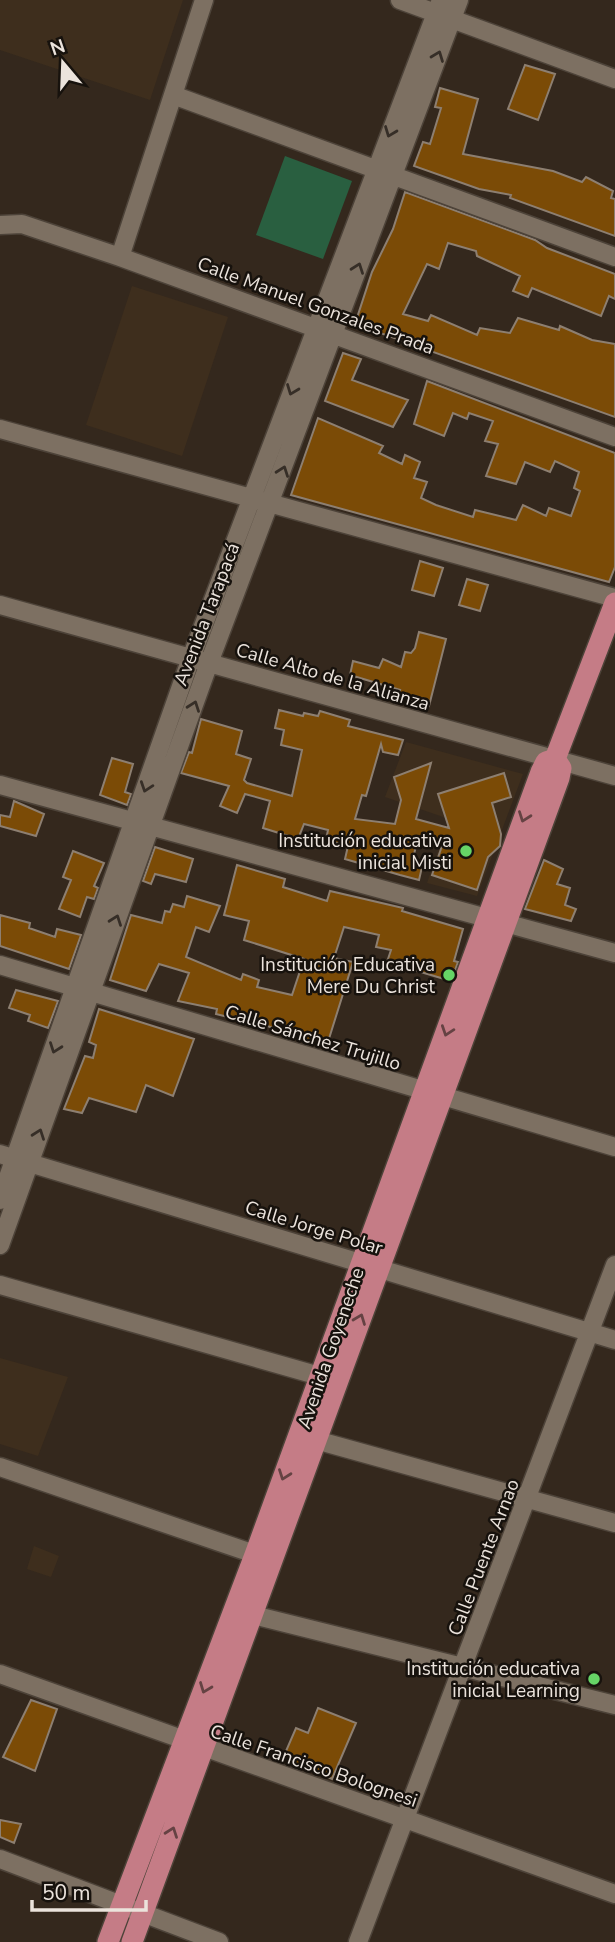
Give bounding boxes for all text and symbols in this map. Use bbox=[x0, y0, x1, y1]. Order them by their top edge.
north arrow bbox=[28, 28, 98, 98]
text: N bbox=[47, 33, 69, 62]
one-way arrow bbox=[430, 50, 444, 62]
one-way arrow bbox=[385, 126, 399, 138]
street label: Calle Manuel Gonzales Prada bbox=[194, 251, 438, 361]
one-way arrow bbox=[349, 263, 363, 275]
one-way arrow bbox=[287, 383, 301, 395]
one-way arrow bbox=[275, 465, 289, 477]
street label: Avenida Tarapacá bbox=[168, 539, 246, 690]
street label: Calle Alto de la Alianza bbox=[233, 637, 433, 717]
one-way arrow bbox=[186, 701, 200, 713]
one-way arrow bbox=[140, 781, 154, 793]
one-way arrow bbox=[519, 811, 533, 823]
place label: Institución educativa inicial Misti bbox=[278, 828, 452, 876]
marker: Institución educativa inicial Misti bbox=[458, 843, 474, 859]
one-way arrow bbox=[108, 915, 122, 927]
place label: Institución Educativa Mere Du Christ bbox=[260, 952, 435, 1000]
marker: Institución Educativa Mere Du Christ bbox=[441, 967, 457, 983]
street label: Calle Sánchez Trujillo bbox=[222, 999, 404, 1077]
one-way arrow bbox=[441, 1025, 455, 1037]
one-way arrow bbox=[49, 1042, 63, 1054]
one-way arrow bbox=[31, 1129, 45, 1141]
street label: Calle Jorge Polar bbox=[242, 1195, 386, 1261]
street label: Avenida Goyeneche bbox=[291, 1264, 371, 1432]
one-way arrow bbox=[352, 1314, 366, 1326]
one-way arrow bbox=[279, 1468, 293, 1480]
street label: Calle Puente Arnao bbox=[442, 1475, 526, 1639]
place label: Institución educativa inicial Learning bbox=[406, 1656, 580, 1704]
marker: Institución educativa inicial Learning bbox=[586, 1671, 602, 1687]
one-way arrow bbox=[200, 1681, 214, 1693]
street label: Calle Francisco Bolognesi bbox=[206, 1718, 421, 1814]
one-way arrow bbox=[164, 1827, 178, 1839]
scale bar bbox=[32, 1868, 145, 1912]
text: 50 m bbox=[42, 1879, 91, 1907]

